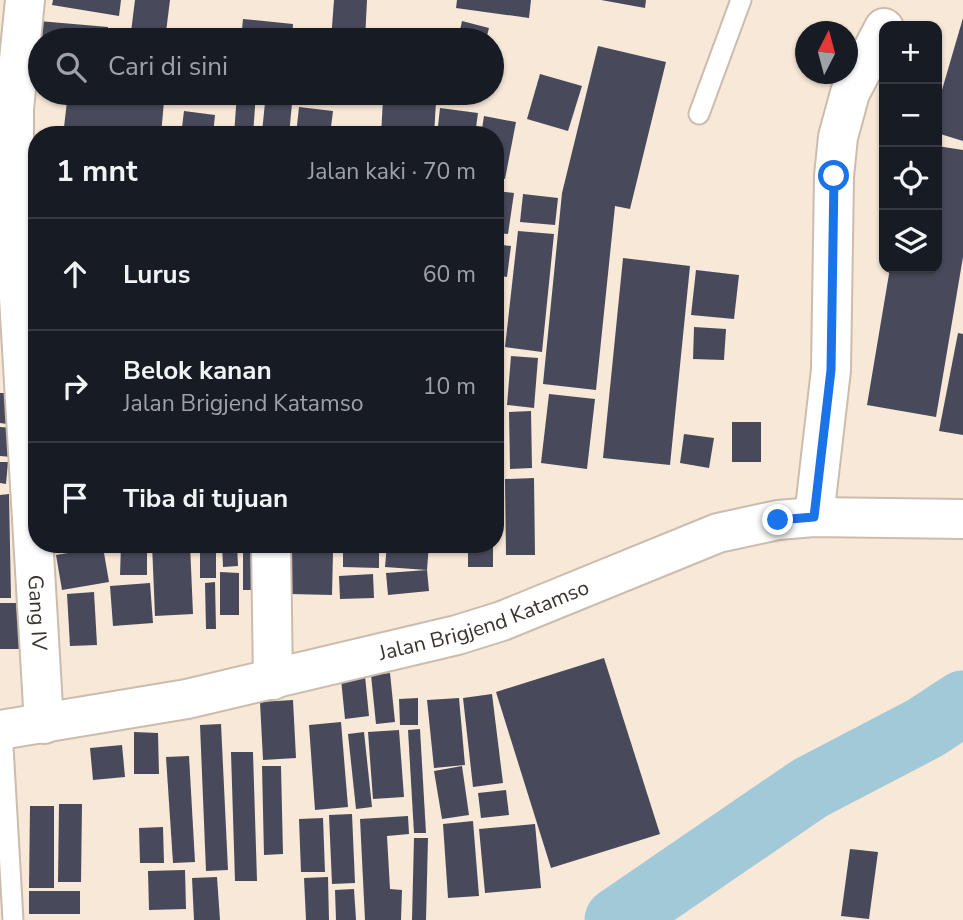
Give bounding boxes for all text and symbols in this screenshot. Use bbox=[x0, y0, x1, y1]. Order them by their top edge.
north arrow bbox=[795, 21, 858, 84]
map controls bbox=[879, 21, 942, 273]
button: + bbox=[879, 21, 942, 84]
search box bbox=[28, 28, 504, 105]
icon: search bbox=[52, 48, 90, 86]
text: Cari di sini bbox=[108, 49, 228, 84]
button: − bbox=[879, 84, 942, 147]
button: locate bbox=[879, 147, 942, 210]
text: 1 mnt bbox=[56, 151, 137, 192]
text: Jalan kaki · 70 m bbox=[308, 156, 476, 187]
route start bbox=[818, 160, 849, 191]
button: layers bbox=[879, 210, 942, 273]
icon: ahead bbox=[56, 255, 94, 293]
text: Lurus bbox=[123, 257, 190, 292]
text: 60 m bbox=[423, 259, 476, 290]
text: Belok kanan bbox=[123, 353, 272, 388]
icon: right bbox=[56, 367, 94, 405]
text: 10 m bbox=[423, 371, 476, 402]
text: Jalan Brigjend Katamso bbox=[123, 388, 364, 419]
icon: arrive bbox=[56, 479, 94, 517]
text: Tiba di tujuan bbox=[123, 481, 288, 516]
route end bbox=[762, 504, 793, 535]
street label: Jalan Brigjend Katamso bbox=[375, 573, 593, 667]
street label: Gang IV bbox=[21, 574, 54, 652]

